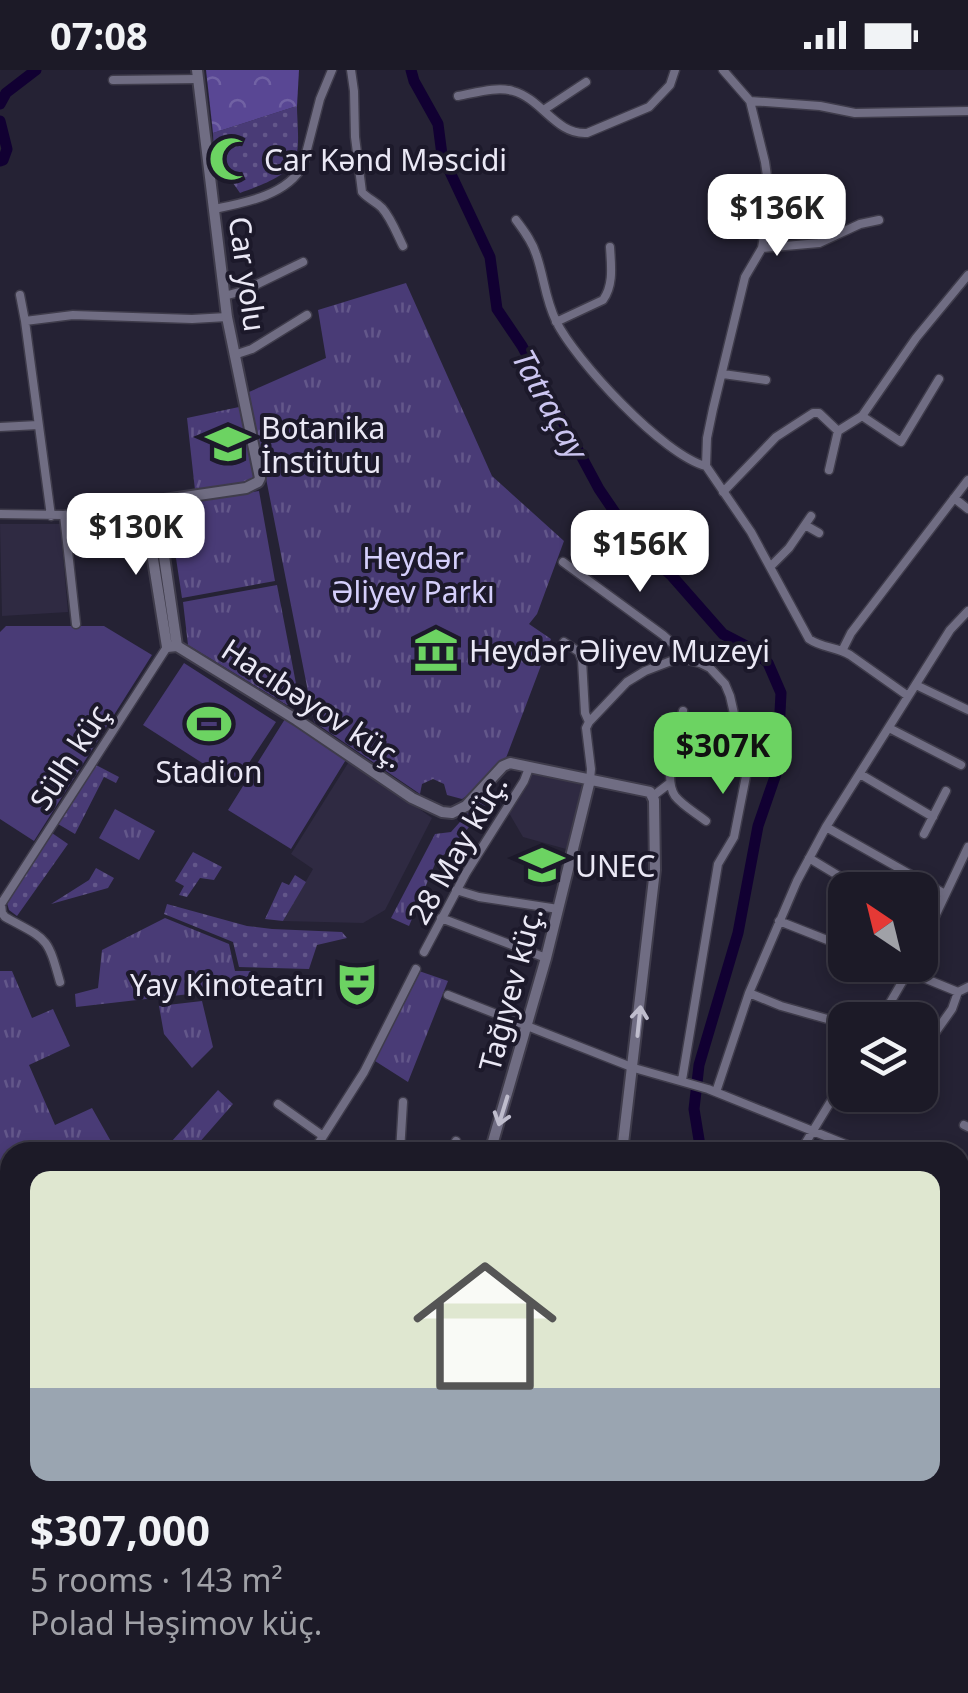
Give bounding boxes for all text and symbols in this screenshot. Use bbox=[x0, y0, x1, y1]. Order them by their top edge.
text: 07:08 bbox=[50, 9, 148, 61]
mosque icon: Car Kənd Məscidi bbox=[207, 135, 255, 183]
place label: Car Kənd Məscidi bbox=[264, 139, 507, 180]
pin: $136K bbox=[707, 174, 847, 259]
text: $136K bbox=[730, 185, 824, 228]
street label: Car yolu bbox=[220, 214, 276, 334]
water label: Tatraçay bbox=[503, 341, 600, 469]
place label: Botanika İnstitutu bbox=[261, 407, 385, 482]
school or university icon: Botanika İnstitutu bbox=[204, 420, 252, 468]
pin: $130K bbox=[66, 493, 206, 578]
text: $130K bbox=[89, 504, 183, 547]
pin: $156K bbox=[570, 510, 710, 595]
text: $156K bbox=[593, 521, 687, 564]
park label: Heydər Əliyev Parkı bbox=[331, 537, 495, 612]
museum icon: Heydər Əliyev Muzeyi bbox=[412, 626, 460, 674]
street label: Hacıbəyov küç. bbox=[214, 629, 412, 777]
place label: Heydər Əliyev Muzeyi bbox=[469, 630, 770, 671]
street label: Sülh küç bbox=[20, 696, 118, 818]
sports icon: Stadion bbox=[185, 700, 233, 748]
pin: $307K bbox=[653, 712, 793, 797]
text: $307K bbox=[676, 723, 770, 766]
place label: Stadion bbox=[155, 751, 263, 792]
street label: 28 May küç. bbox=[398, 767, 516, 931]
school or university icon: UNEC bbox=[518, 841, 566, 889]
place label: UNEC bbox=[575, 845, 655, 886]
north arrow bbox=[828, 872, 938, 982]
map controls bbox=[828, 872, 938, 1112]
street label: Tağıyev küç. bbox=[468, 902, 552, 1076]
theatre icon: Yay Kinoteatrı bbox=[333, 960, 381, 1008]
place label: Yay Kinoteatrı bbox=[130, 964, 324, 1005]
button: layers bbox=[828, 1002, 938, 1112]
one-way arrow bbox=[630, 1005, 649, 1038]
one-way arrow bbox=[493, 1095, 511, 1126]
icon: home bbox=[395, 1236, 575, 1416]
text: $307,000 bbox=[30, 1501, 210, 1558]
text: 5 rooms · 143 m² bbox=[30, 1558, 283, 1601]
text: Polad Həşimov küç. bbox=[30, 1601, 322, 1644]

